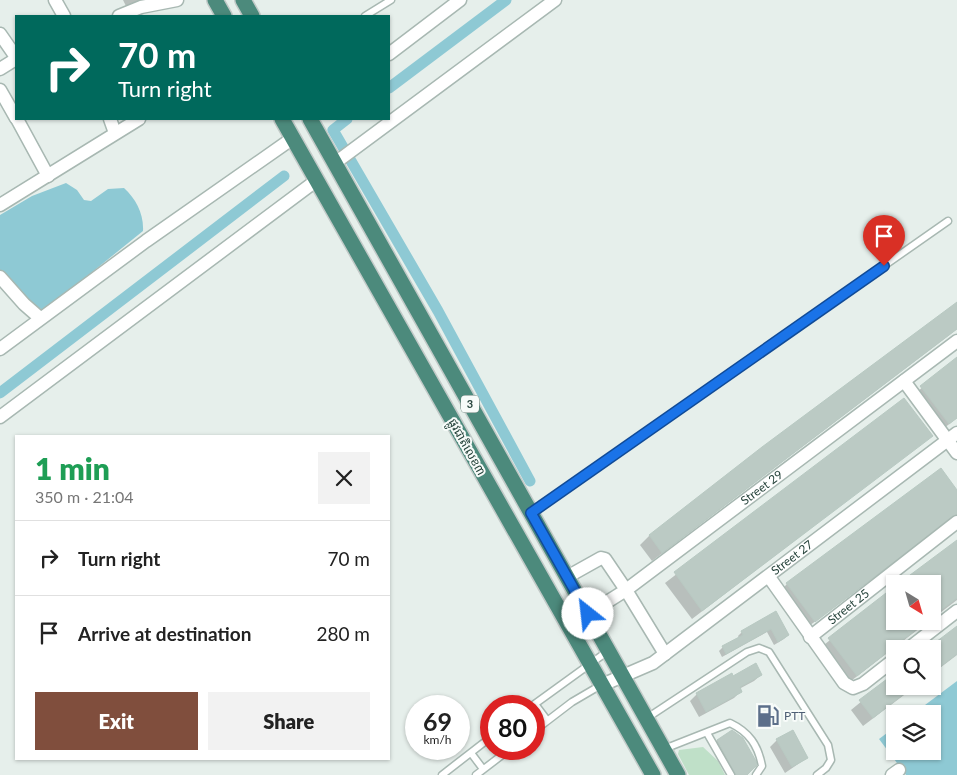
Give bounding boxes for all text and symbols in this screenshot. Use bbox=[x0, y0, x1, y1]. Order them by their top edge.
text: 70 m bbox=[118, 33, 196, 75]
icon: right bbox=[35, 35, 100, 100]
text: Turn right bbox=[118, 75, 212, 102]
pin bbox=[863, 215, 905, 266]
icon: arrive bbox=[870, 222, 898, 250]
road number: 3 bbox=[461, 396, 479, 412]
street label: ផ្លូវជាតិលេខ៣ bbox=[443, 416, 489, 480]
text: 1 min bbox=[35, 450, 110, 486]
button: close bbox=[318, 452, 370, 504]
street label: Street 29 bbox=[738, 467, 786, 508]
text: 350 m · 21:04 bbox=[35, 487, 134, 506]
street label: Street 27 bbox=[768, 537, 816, 578]
icon: right bbox=[35, 544, 63, 572]
text: Turn right bbox=[78, 547, 160, 570]
text: 70 m bbox=[327, 547, 370, 570]
north arrow bbox=[886, 575, 941, 630]
map controls bbox=[886, 575, 941, 760]
street label: Street 25 bbox=[825, 585, 872, 627]
position arrow bbox=[561, 587, 613, 639]
icon: arrive bbox=[35, 619, 63, 647]
text: Arrive at destination bbox=[78, 622, 251, 645]
text: 280 m bbox=[316, 622, 370, 645]
button: search bbox=[886, 640, 941, 695]
button: Exit bbox=[35, 692, 198, 750]
button: Share bbox=[208, 692, 370, 750]
speed limit sign: 80 bbox=[480, 695, 545, 760]
fuel station icon: PTT bbox=[755, 703, 781, 729]
button: layers bbox=[886, 705, 941, 760]
text: 69 bbox=[423, 706, 452, 736]
place label: PTT bbox=[784, 708, 805, 723]
text: km/h bbox=[423, 732, 452, 747]

